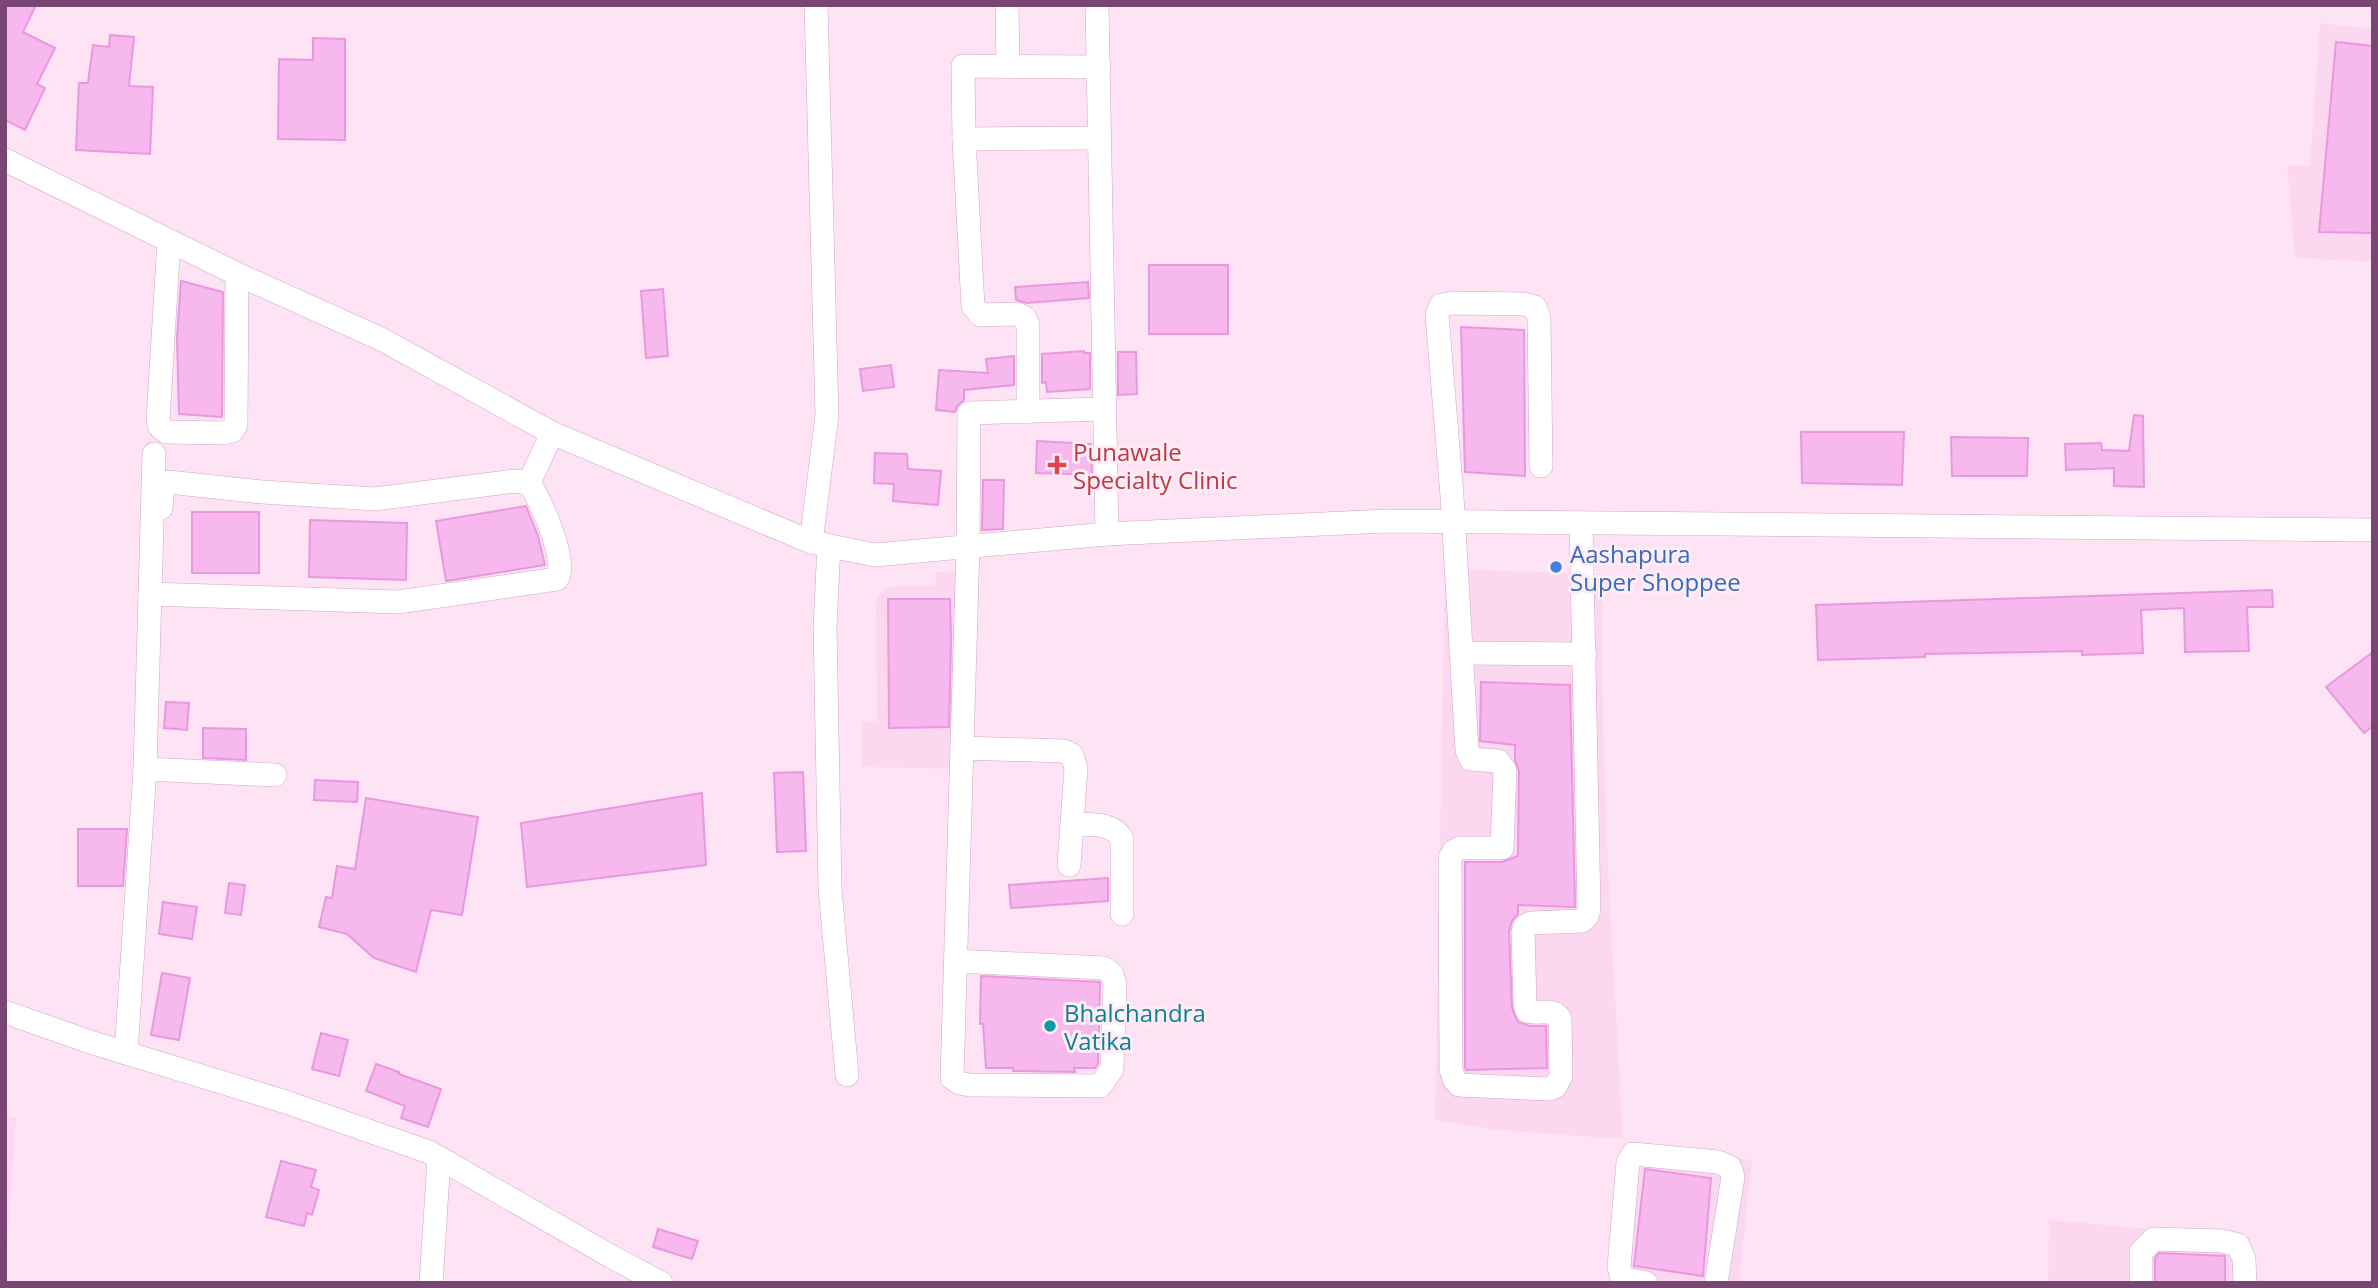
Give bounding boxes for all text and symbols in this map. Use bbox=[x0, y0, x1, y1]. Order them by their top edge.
place label: Punawale Specialty Clinic bbox=[1073, 435, 1238, 496]
marker: Punawale Specialty Clinic bbox=[1047, 455, 1067, 475]
place label: Aashapura Super Shoppee bbox=[1570, 537, 1741, 598]
marker: Aashapura Super Shoppee bbox=[1548, 559, 1564, 575]
place label: Bhalchandra Vatika bbox=[1064, 996, 1206, 1057]
marker: Bhalchandra Vatika bbox=[1042, 1018, 1058, 1034]

